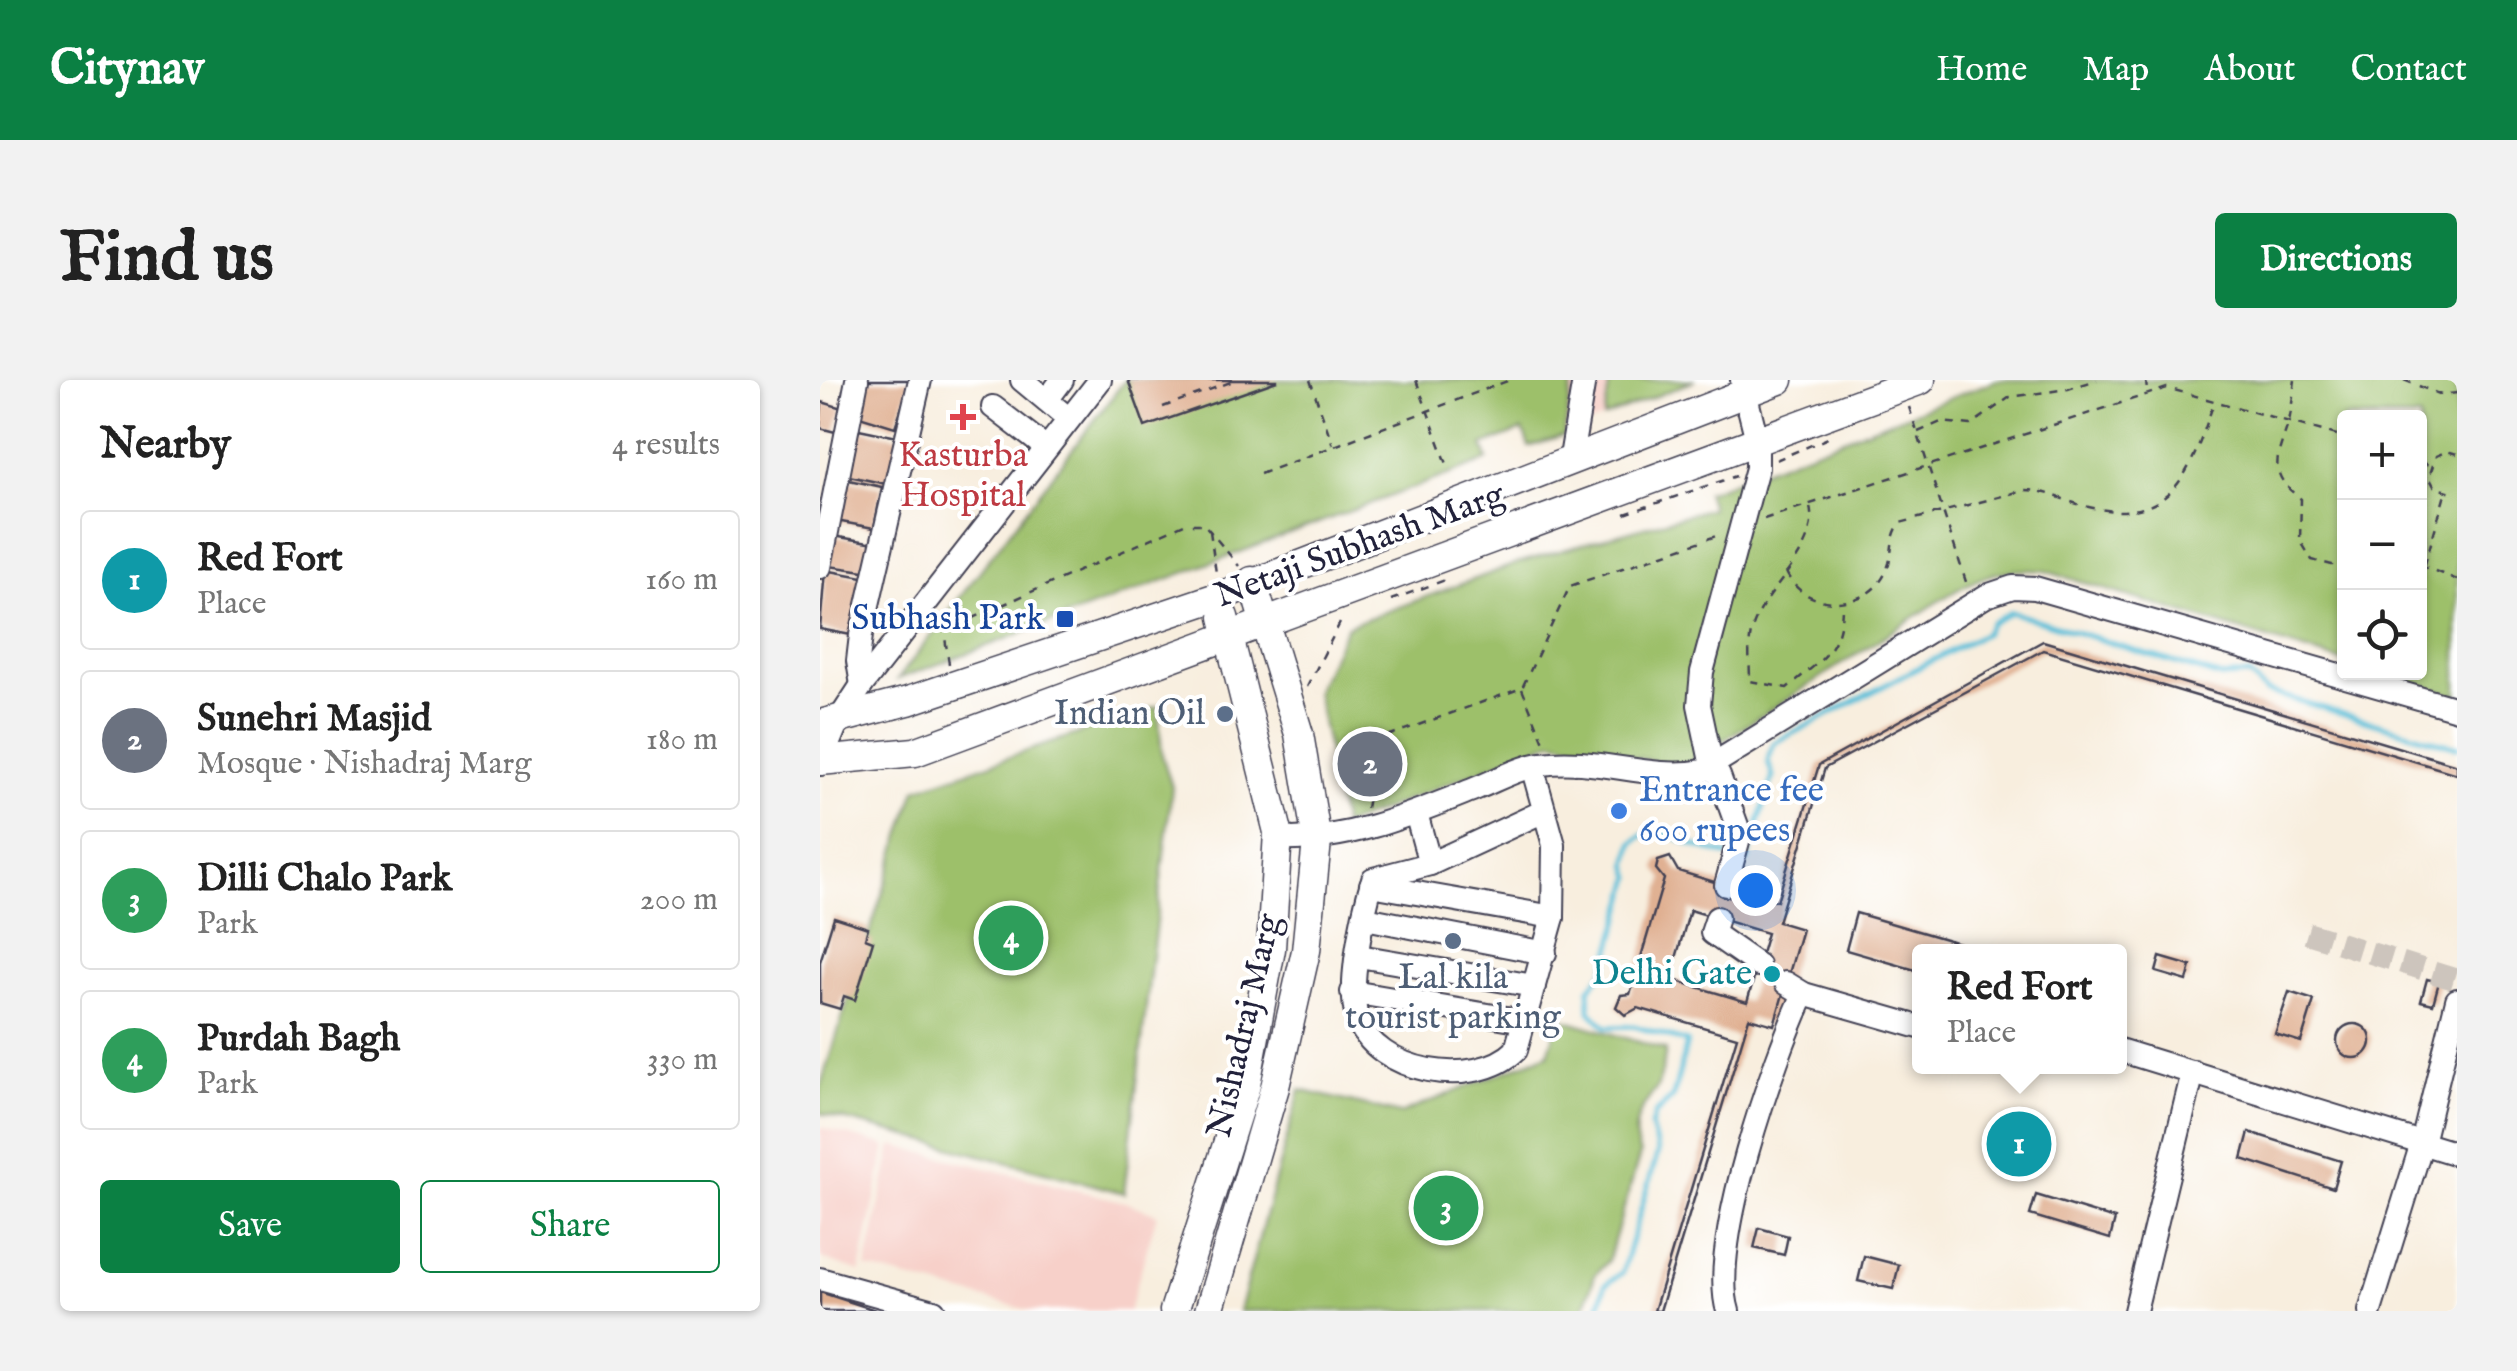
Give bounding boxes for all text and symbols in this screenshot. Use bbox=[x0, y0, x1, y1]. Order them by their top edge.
text: Citynav bbox=[50, 40, 204, 100]
text: Home bbox=[1936, 48, 2027, 93]
text: Map bbox=[2082, 48, 2149, 93]
text: About bbox=[2204, 48, 2296, 93]
text: Contact bbox=[2351, 48, 2467, 93]
button: Directions bbox=[2215, 213, 2457, 308]
text: Find us bbox=[60, 216, 274, 304]
marker: Kasturba Hospital bbox=[950, 404, 976, 430]
map controls bbox=[2337, 410, 2427, 680]
button: + bbox=[2337, 410, 2427, 500]
text: Nearby bbox=[100, 419, 231, 472]
text: 4 results bbox=[612, 425, 720, 466]
place label: Kasturba Hospital bbox=[898, 434, 1029, 519]
street label: Netaji Subhash Marg bbox=[1209, 472, 1512, 619]
button: − bbox=[2337, 500, 2427, 590]
text: Red Fort bbox=[197, 536, 343, 584]
text: 1 bbox=[129, 560, 140, 601]
text: 160 m bbox=[645, 560, 718, 601]
text: Place bbox=[197, 584, 267, 625]
button: locate bbox=[2337, 590, 2427, 680]
place label: Subhash Park bbox=[851, 597, 1045, 642]
marker: Subhash Park bbox=[1054, 608, 1076, 630]
place label: Indian Oil bbox=[1054, 692, 1205, 737]
text: Sunehri Masjid bbox=[197, 696, 431, 744]
marker: Indian Oil bbox=[1214, 703, 1236, 725]
text: 2 bbox=[127, 720, 142, 761]
text: 180 m bbox=[646, 720, 718, 761]
pin: 2 bbox=[1338, 726, 1402, 802]
text: Mosque · Nishadraj Marg bbox=[197, 744, 532, 785]
place label: Entrance fee 600 rupees bbox=[1639, 769, 1824, 854]
marker: Entrance fee 600 rupees bbox=[1608, 800, 1630, 822]
text: Dilli Chalo Park bbox=[197, 856, 452, 904]
your location bbox=[1730, 865, 1781, 916]
text: 3 bbox=[129, 880, 140, 921]
text: 200 m bbox=[640, 880, 718, 921]
pin: 4 bbox=[978, 900, 1044, 976]
text: Park bbox=[197, 904, 258, 945]
street label: Nishadraj Marg bbox=[1197, 909, 1293, 1142]
marker: Lal kila tourist parking bbox=[1442, 930, 1464, 952]
popup bbox=[1912, 944, 2127, 1074]
place label: Delhi Gate bbox=[1592, 952, 1752, 997]
place label: Lal kila tourist parking bbox=[1345, 956, 1562, 1041]
marker: Delhi Gate bbox=[1761, 963, 1783, 985]
text: Red Fort bbox=[1947, 965, 2092, 1013]
text: Place bbox=[1947, 1013, 2016, 1054]
text: Purdah Bagh bbox=[197, 1016, 400, 1064]
text: 4 bbox=[127, 1040, 142, 1081]
text: 330 m bbox=[647, 1040, 718, 1081]
text: Park bbox=[197, 1064, 258, 1105]
pin: 1 bbox=[1986, 1106, 2052, 1182]
pin: 3 bbox=[1414, 1170, 1478, 1246]
button: Save bbox=[100, 1180, 400, 1273]
button: Share bbox=[420, 1180, 720, 1273]

